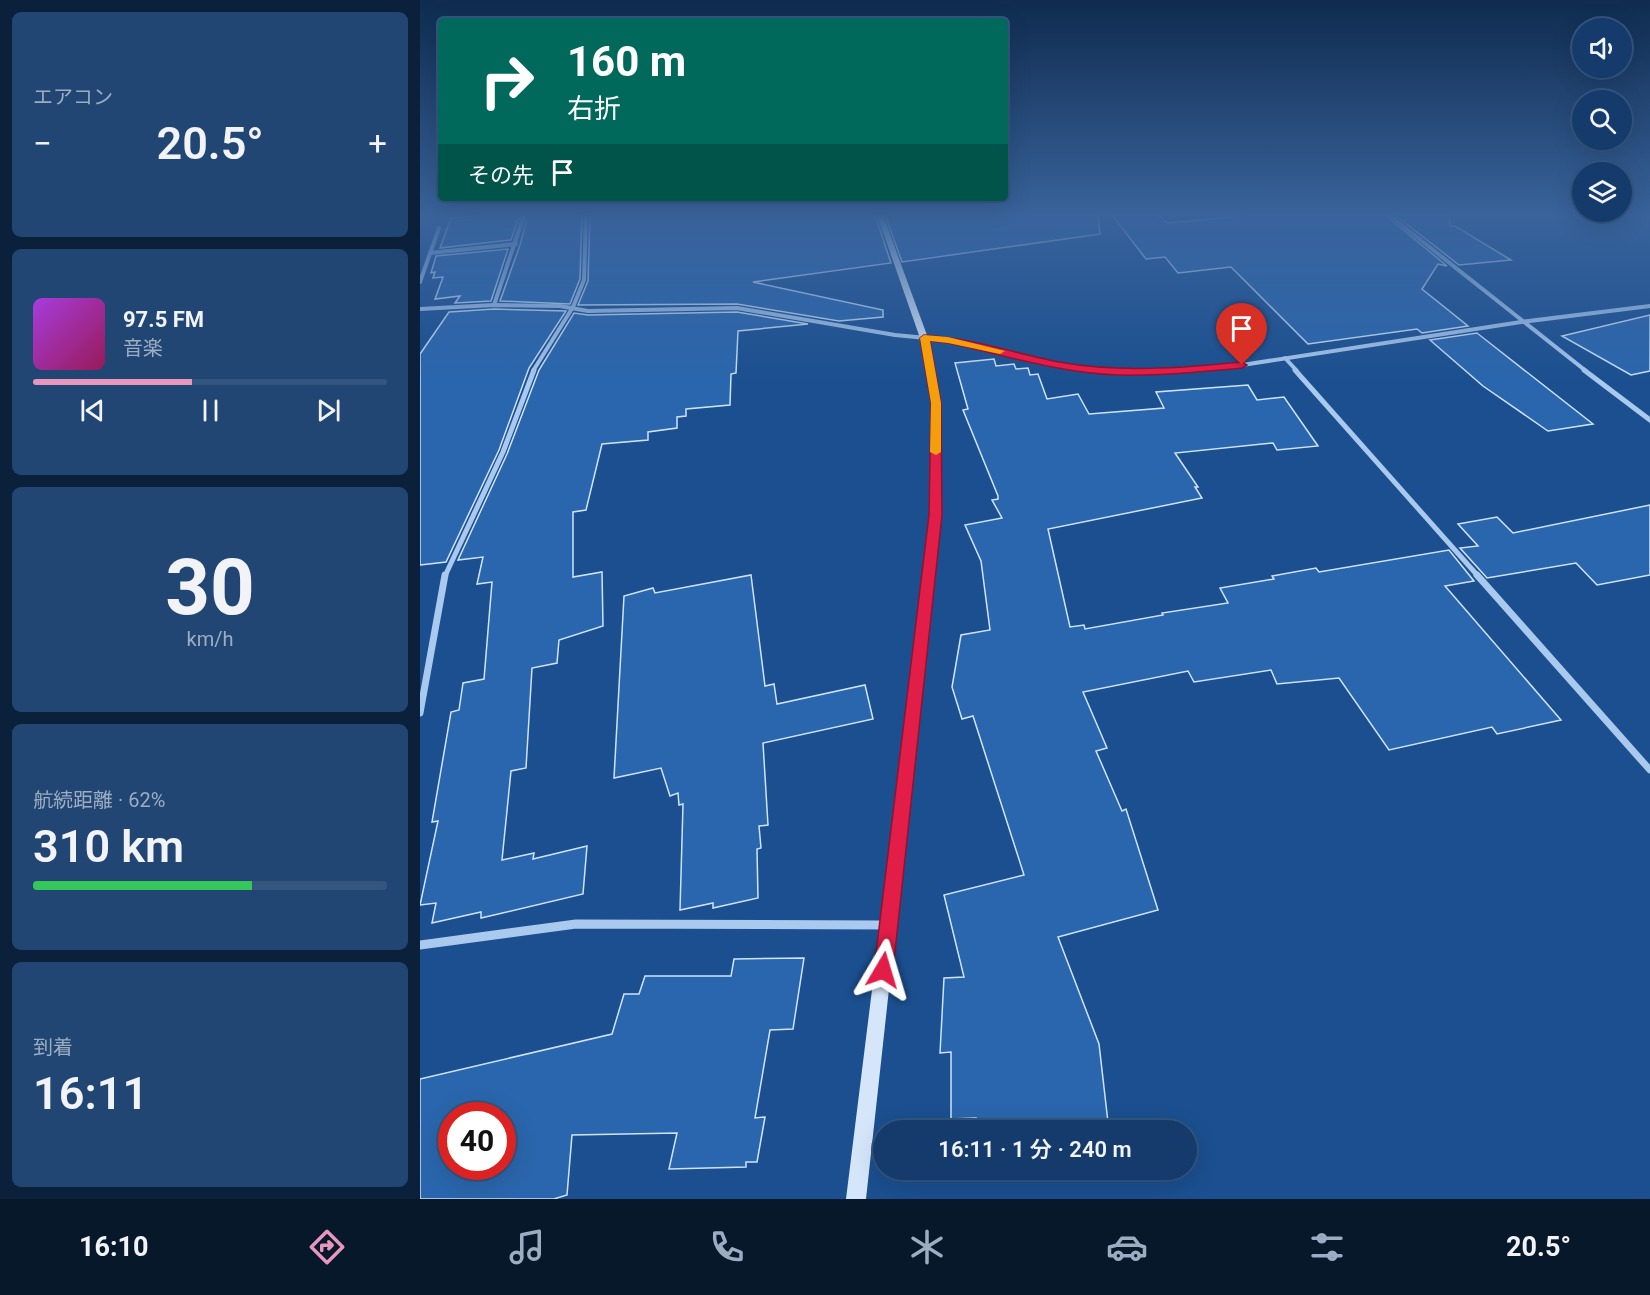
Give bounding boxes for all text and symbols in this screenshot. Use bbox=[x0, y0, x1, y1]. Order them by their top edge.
map controls bbox=[1572, 18, 1632, 222]
button: sound bbox=[1572, 18, 1632, 78]
text: 160 m bbox=[567, 37, 686, 86]
icon: right bbox=[468, 42, 546, 120]
text: エアコン bbox=[33, 85, 113, 109]
button: search bbox=[1572, 90, 1632, 150]
text: 右折 bbox=[567, 93, 621, 125]
text: 20.5° bbox=[156, 117, 264, 170]
text: − bbox=[33, 124, 52, 163]
text: + bbox=[368, 124, 387, 163]
icon: arrive bbox=[546, 156, 579, 189]
button: layers bbox=[1572, 162, 1632, 222]
text: その先 bbox=[468, 163, 534, 188]
pin bbox=[1216, 303, 1267, 365]
text: 97.5 FM bbox=[123, 307, 204, 332]
icon: arrive bbox=[1225, 312, 1258, 345]
text: 音楽 bbox=[123, 336, 163, 360]
icon: previous bbox=[76, 394, 109, 427]
icon: pause bbox=[194, 394, 227, 427]
icon: next bbox=[312, 394, 345, 427]
text: 30 bbox=[165, 542, 255, 633]
text: km/h bbox=[187, 627, 233, 651]
text: 航続距離 · 62% bbox=[33, 788, 165, 812]
text: 310 km bbox=[33, 820, 184, 873]
position arrow bbox=[851, 938, 915, 1002]
text: 到着 bbox=[33, 1035, 73, 1059]
text: 16:11 bbox=[33, 1067, 148, 1120]
speed limit sign: 40 bbox=[438, 1102, 516, 1180]
text: 16:11 · 1 分 · 240 m bbox=[938, 1137, 1132, 1162]
icon: directions bbox=[306, 1226, 348, 1268]
icon: music bbox=[506, 1226, 548, 1268]
icon: phone bbox=[706, 1226, 748, 1268]
icon: climate bbox=[906, 1226, 948, 1268]
icon: car bbox=[1106, 1226, 1148, 1268]
icon: filters bbox=[1306, 1226, 1348, 1268]
text: 16:10 bbox=[79, 1231, 149, 1263]
text: 20.5° bbox=[1506, 1231, 1571, 1263]

